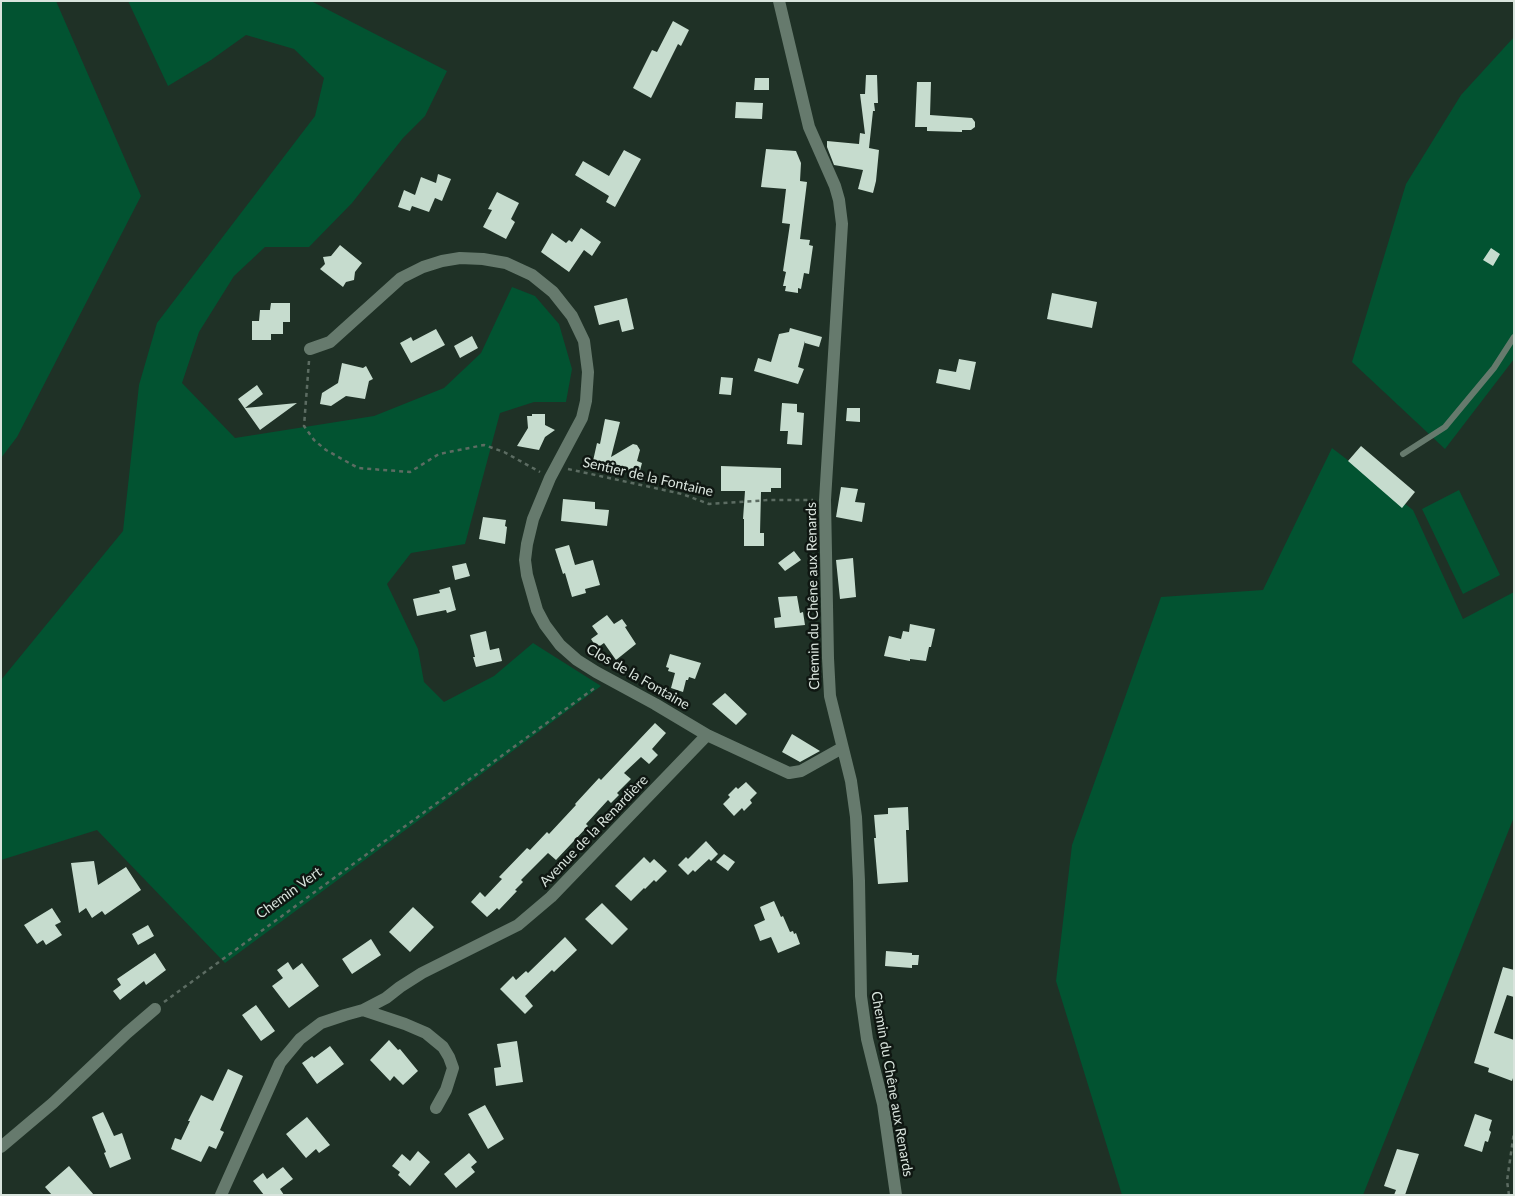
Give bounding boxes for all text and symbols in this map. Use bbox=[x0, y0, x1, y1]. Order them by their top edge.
street label: Sentier de la Fontaine bbox=[581, 454, 715, 500]
street label: Chemin du Chêne aux Renards bbox=[803, 502, 823, 690]
street label: Clos de la Fontaine bbox=[583, 641, 693, 713]
street label: Avenue de la Renardière bbox=[536, 772, 652, 890]
street label: Chemin Vert bbox=[253, 864, 325, 922]
street label: Chemin du Chêne aux Renards bbox=[867, 990, 917, 1178]

